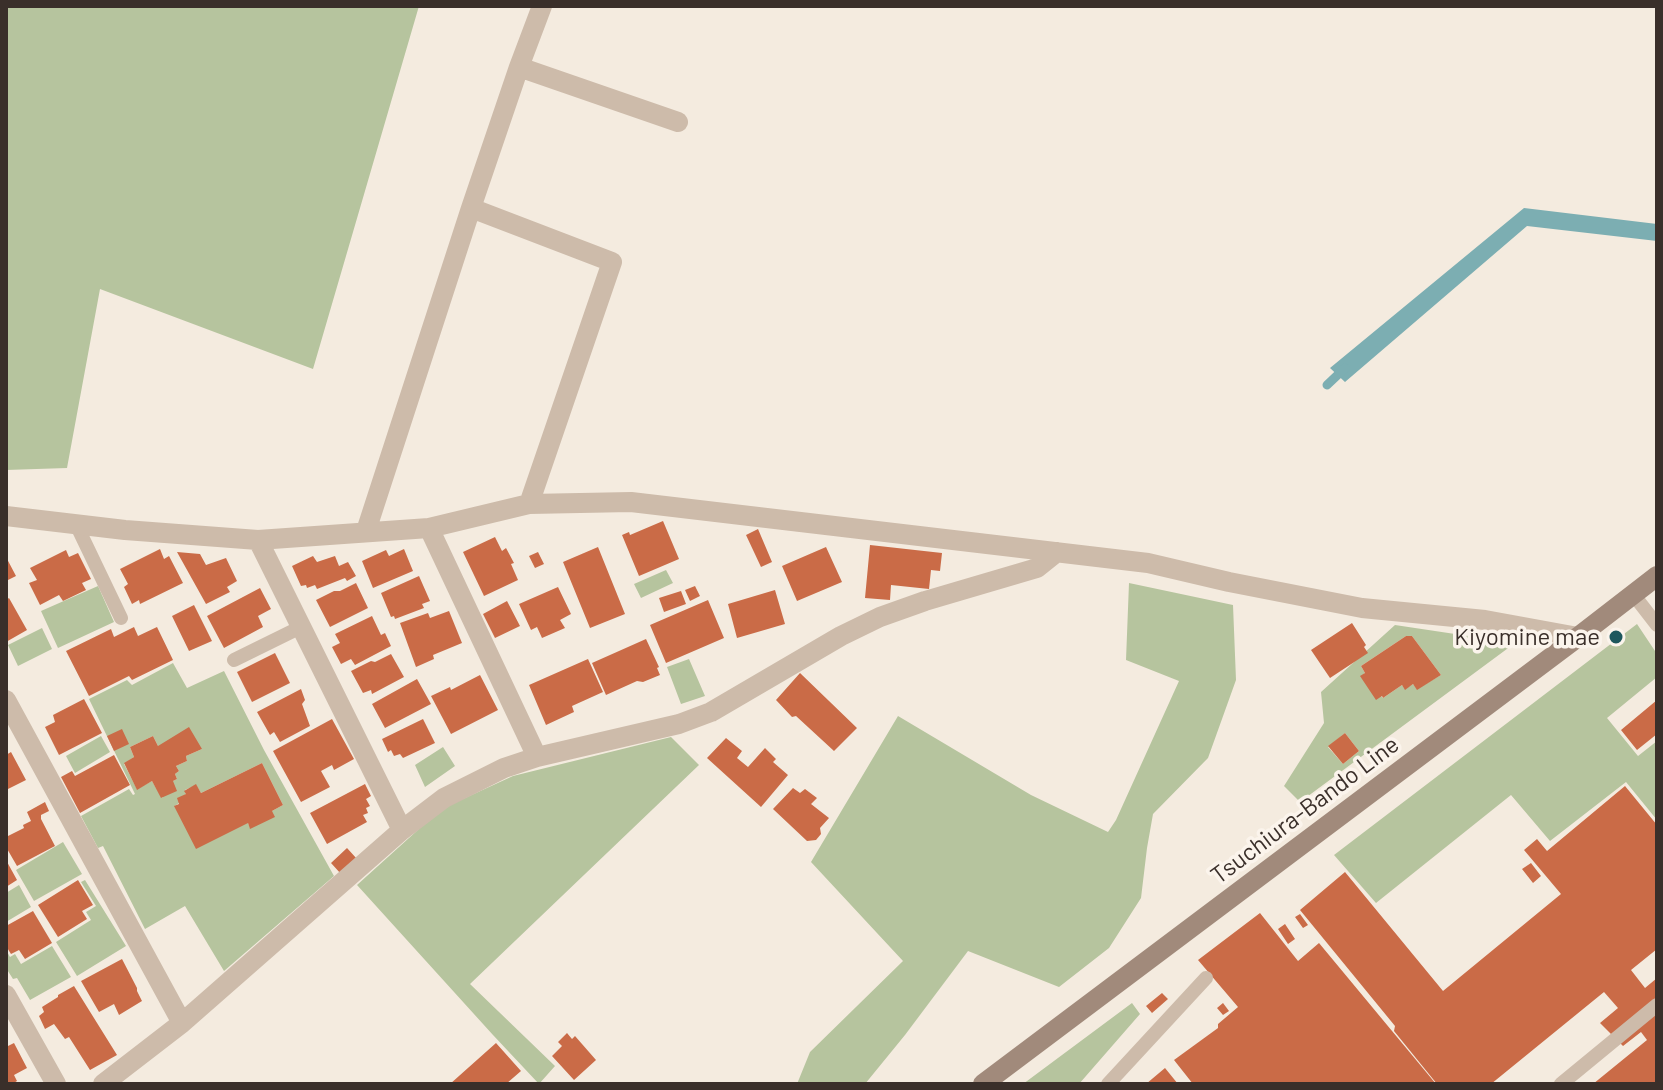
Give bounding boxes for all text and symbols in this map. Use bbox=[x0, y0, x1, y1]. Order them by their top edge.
place label: Kiyomine mae bbox=[1454, 623, 1600, 651]
marker: Kiyomine mae bbox=[1607, 628, 1625, 646]
street label: Tsuchiura-Bando Line bbox=[1205, 730, 1405, 890]

